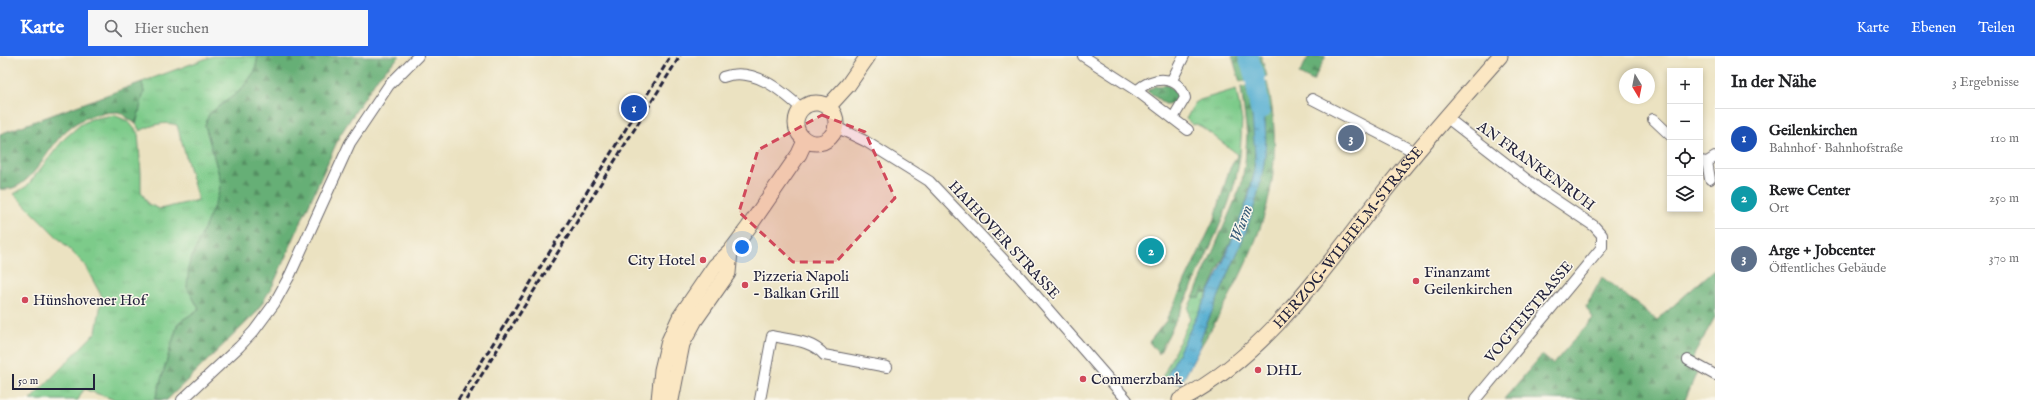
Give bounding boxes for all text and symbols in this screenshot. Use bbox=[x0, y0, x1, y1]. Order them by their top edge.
search box bbox=[88, 10, 368, 46]
text: Karte bbox=[20, 16, 64, 40]
icon: search bbox=[102, 17, 124, 39]
text: Hier suchen bbox=[134, 19, 209, 38]
text: Karte bbox=[1857, 19, 1889, 37]
text: Ebenen bbox=[1911, 19, 1956, 37]
text: Teilen bbox=[1978, 19, 2015, 37]
north arrow bbox=[1619, 68, 1655, 104]
map controls bbox=[1667, 68, 1703, 212]
button: + bbox=[1667, 68, 1703, 104]
text: In der Nähe bbox=[1731, 72, 1816, 93]
text: 3 Ergebnisse bbox=[1952, 74, 2019, 91]
pin: 1 bbox=[621, 93, 647, 123]
button: − bbox=[1667, 104, 1703, 140]
street label: AN FRANKENRUH bbox=[1473, 116, 1599, 215]
text: Geilenkirchen bbox=[1769, 121, 1858, 140]
pin: 3 bbox=[1338, 123, 1364, 153]
text: 1 bbox=[1742, 130, 1746, 147]
text: 110 m bbox=[1990, 130, 2019, 147]
button: locate bbox=[1667, 140, 1703, 176]
text: Bahnhof · Bahnhofstraße bbox=[1769, 140, 1903, 157]
street label: HERZOG-WILHELM-STRASSE bbox=[1269, 142, 1427, 332]
button: layers bbox=[1667, 176, 1703, 212]
street label: HAIHOVER STRASSE bbox=[944, 177, 1064, 303]
text: Rewe Center bbox=[1769, 181, 1850, 200]
text: 2 bbox=[1741, 190, 1747, 207]
text: 250 m bbox=[1989, 190, 2019, 207]
text: Ort bbox=[1769, 200, 1789, 217]
water label: Wurm bbox=[1226, 203, 1258, 245]
pin: 2 bbox=[1138, 236, 1164, 266]
your location bbox=[732, 237, 752, 257]
text: Arge + Jobcenter bbox=[1769, 241, 1875, 260]
text: 3 bbox=[1742, 250, 1746, 267]
text: 370 m bbox=[1989, 250, 2019, 267]
place label: City Hotel bbox=[628, 251, 696, 270]
marker: City Hotel bbox=[698, 255, 708, 265]
street label: VOGTEISTRASSE bbox=[1480, 257, 1577, 368]
text: Öffentliches Gebäude bbox=[1769, 260, 1886, 277]
place label: Finanzamt Geilenkirchen bbox=[1424, 263, 1513, 299]
place label: Pizzeria Napoli - Balkan Grill bbox=[753, 267, 849, 303]
marker: Finanzamt Geilenkirchen bbox=[1411, 276, 1421, 286]
marker: Pizzeria Napoli - Balkan Grill bbox=[740, 280, 750, 290]
place label: Hünshovener Hof bbox=[33, 291, 148, 310]
marker: Hünshovener Hof bbox=[20, 295, 30, 305]
place label: DHL bbox=[1266, 361, 1302, 380]
marker: DHL bbox=[1253, 365, 1263, 375]
place label: Commerzbank bbox=[1091, 370, 1184, 389]
scale bar bbox=[12, 372, 95, 391]
text: 50 m bbox=[18, 374, 38, 388]
marker: Commerzbank bbox=[1078, 374, 1088, 384]

